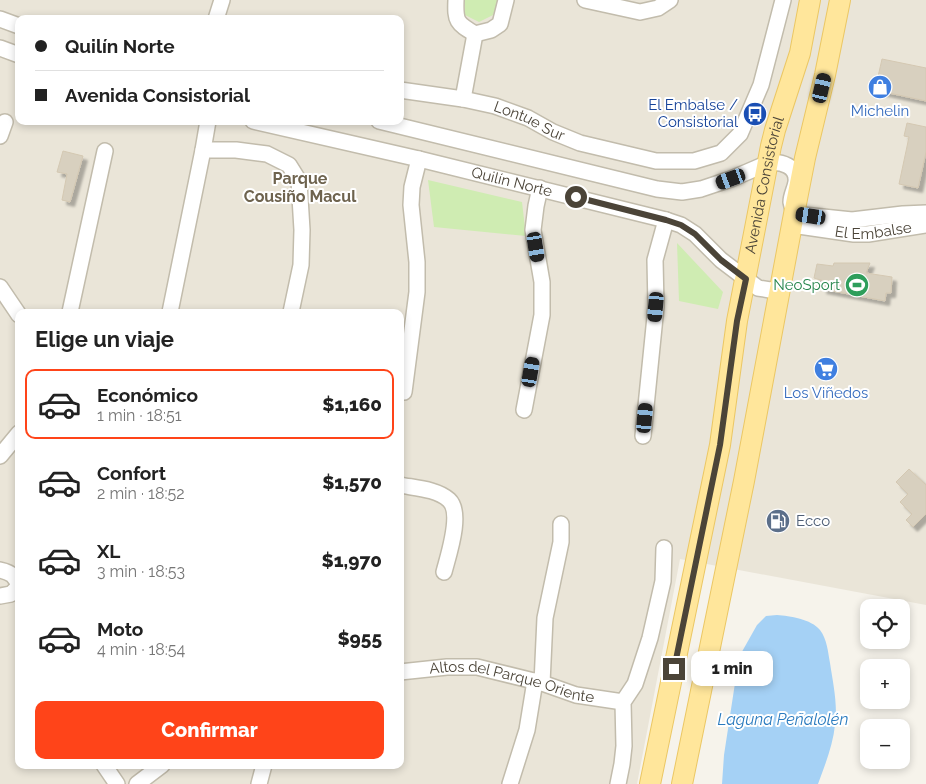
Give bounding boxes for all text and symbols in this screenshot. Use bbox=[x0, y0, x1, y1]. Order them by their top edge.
text: Quilín Norte bbox=[65, 35, 175, 57]
car bbox=[811, 72, 832, 104]
shop icon: Michelin bbox=[867, 74, 893, 100]
text: Avenida Consistorial bbox=[65, 84, 250, 106]
place label: El Embalse / Consistorial bbox=[648, 96, 739, 131]
street label: Lontue Sur bbox=[492, 97, 568, 145]
bus stop icon: El Embalse / Consistorial bbox=[742, 101, 768, 127]
place label: Michelin bbox=[851, 102, 909, 120]
street label: Avenida Consistorial bbox=[741, 113, 788, 255]
street label: Quilín Norte bbox=[470, 163, 554, 201]
car bbox=[714, 167, 747, 191]
district label: Parque Cousiño Macul bbox=[244, 169, 357, 206]
route start bbox=[565, 186, 587, 208]
car bbox=[795, 206, 826, 226]
street label: El Embalse bbox=[834, 218, 913, 243]
car bbox=[526, 231, 545, 263]
sports icon: NeoSport bbox=[844, 272, 870, 298]
place label: NeoSport bbox=[773, 276, 840, 294]
car bbox=[647, 291, 664, 323]
text: Elige un viaje bbox=[35, 326, 174, 352]
car bbox=[521, 356, 540, 388]
supermarket icon: Los Viñedos bbox=[813, 356, 839, 382]
icon: car bbox=[37, 382, 82, 427]
text: Económico bbox=[97, 384, 198, 406]
place label: Los Viñedos bbox=[784, 384, 868, 402]
text: $1,160 bbox=[322, 393, 382, 415]
car bbox=[636, 402, 653, 434]
text: 1 min · 18:51 bbox=[97, 406, 182, 425]
icon: car bbox=[37, 460, 82, 505]
text: Confort bbox=[97, 462, 166, 484]
text: $1,570 bbox=[322, 471, 382, 493]
text: 2 min · 18:52 bbox=[97, 484, 185, 503]
fuel station icon: Ecco bbox=[765, 508, 791, 534]
place label: Ecco bbox=[796, 512, 830, 530]
icon: car bbox=[37, 538, 82, 583]
text: XL bbox=[97, 540, 120, 562]
text: $1,970 bbox=[322, 549, 382, 571]
text: 3 min · 18:53 bbox=[97, 562, 185, 581]
map controls bbox=[860, 599, 910, 769]
button: locate bbox=[860, 599, 910, 649]
icon: car bbox=[37, 616, 82, 661]
text: Moto bbox=[97, 618, 143, 640]
text: $955 bbox=[337, 627, 382, 649]
text: 4 min · 18:54 bbox=[97, 640, 185, 659]
callout: 1 min bbox=[692, 652, 774, 686]
street label: Altos del Parque Oriente bbox=[428, 658, 596, 707]
route end bbox=[663, 658, 685, 680]
text: 1 min bbox=[711, 659, 753, 678]
button: + bbox=[860, 659, 910, 709]
button: Confirmar bbox=[35, 701, 384, 759]
water label: Laguna Peñalolén bbox=[718, 710, 848, 729]
button: − bbox=[860, 719, 910, 769]

